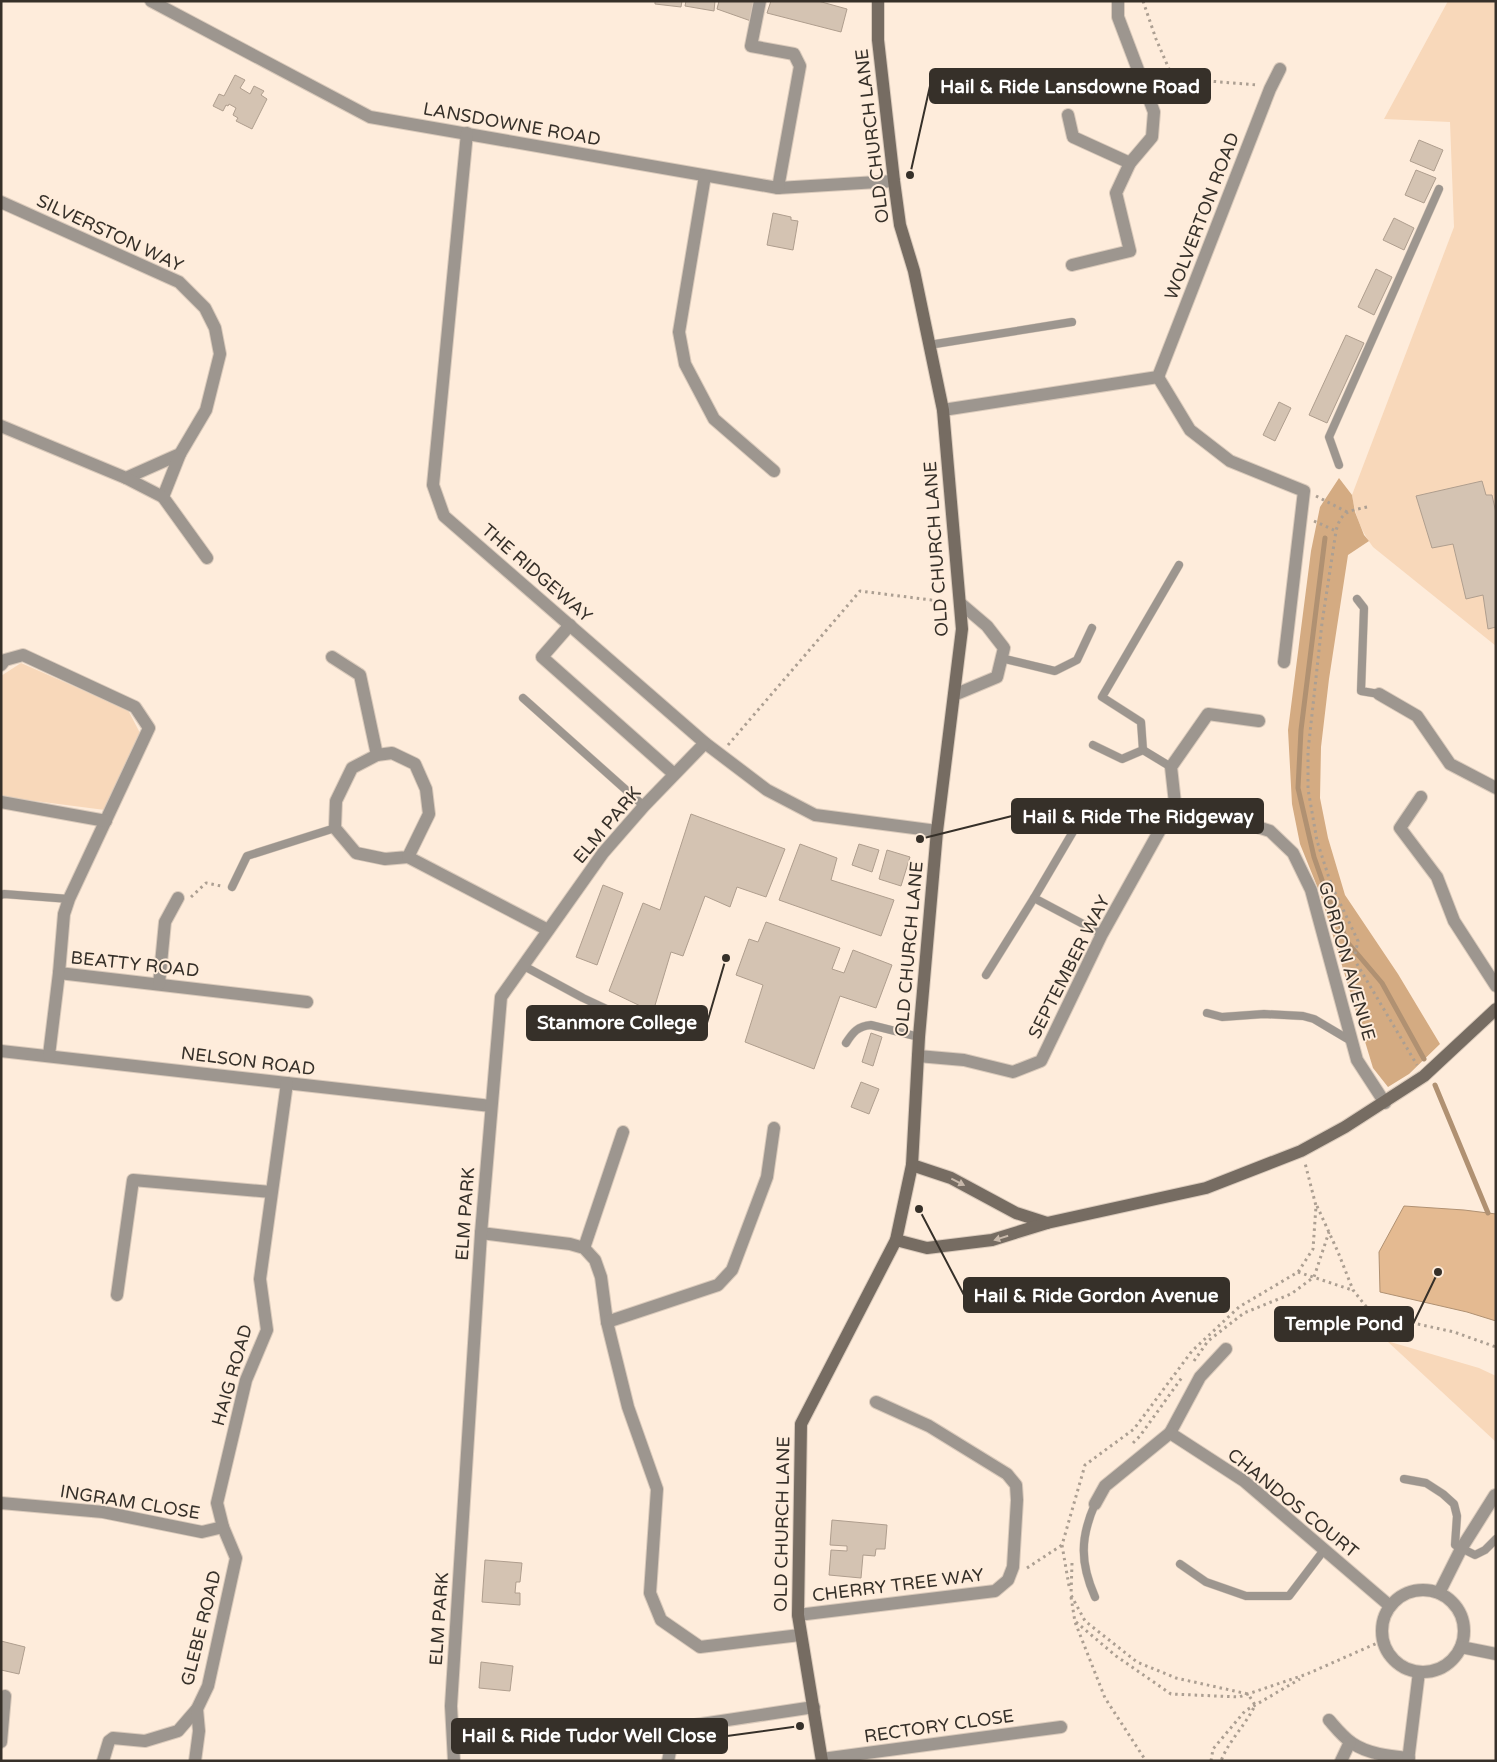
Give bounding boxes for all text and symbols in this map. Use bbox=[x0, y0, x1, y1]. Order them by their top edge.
street label: OLD CHURCH LANE bbox=[850, 47, 894, 225]
callout: Hail & Ride Lansdowne Road bbox=[930, 69, 1210, 103]
text: Hail & Ride Lansdowne Road bbox=[940, 76, 1200, 98]
street label: LANSDOWNE ROAD bbox=[421, 98, 603, 150]
street label: WOLVERTON ROAD bbox=[1160, 129, 1244, 303]
street label: SILVERSTON WAY bbox=[33, 189, 187, 277]
street label: OLD CHURCH LANE bbox=[919, 460, 953, 638]
street label: THE RIDGEWAY bbox=[477, 519, 597, 627]
street label: ELM PARK bbox=[569, 782, 645, 868]
callout: Hail & Ride The Ridgeway bbox=[1012, 799, 1263, 833]
text: Hail & Ride The Ridgeway bbox=[1022, 806, 1255, 829]
street label: OLD CHURCH LANE bbox=[890, 860, 928, 1038]
street label: GORDON AVENUE bbox=[1314, 879, 1380, 1043]
street label: SEPTEMBER WAY bbox=[1023, 891, 1115, 1042]
street label: BEATTY ROAD bbox=[70, 946, 200, 982]
callout: Stanmore College bbox=[527, 1006, 707, 1040]
text: Stanmore College bbox=[537, 1012, 697, 1035]
street label: NELSON ROAD bbox=[180, 1042, 316, 1080]
street label: ELM PARK bbox=[451, 1167, 479, 1261]
one-way arrow bbox=[950, 1178, 965, 1186]
one-way arrow bbox=[993, 1234, 1008, 1242]
callout: Hail & Ride Gordon Avenue bbox=[964, 1278, 1229, 1312]
text: Hail & Ride Gordon Avenue bbox=[973, 1285, 1219, 1307]
callout: Temple Pond bbox=[1275, 1307, 1413, 1341]
text: Temple Pond bbox=[1284, 1313, 1403, 1336]
street label: HAIG ROAD bbox=[207, 1322, 257, 1428]
street label: OLD CHURCH LANE bbox=[769, 1436, 795, 1612]
street label: CHANDOS COURT bbox=[1223, 1443, 1363, 1563]
street label: INGRAM CLOSE bbox=[58, 1480, 202, 1524]
street label: CHERRY TREE WAY bbox=[811, 1563, 986, 1606]
street label: GLEBE ROAD bbox=[176, 1568, 226, 1688]
street label: ELM PARK bbox=[425, 1572, 453, 1666]
street label: RECTORY CLOSE bbox=[863, 1705, 1015, 1747]
callout: Hail & Ride Tudor Well Close bbox=[452, 1719, 727, 1753]
text: Hail & Ride Tudor Well Close bbox=[462, 1725, 717, 1747]

